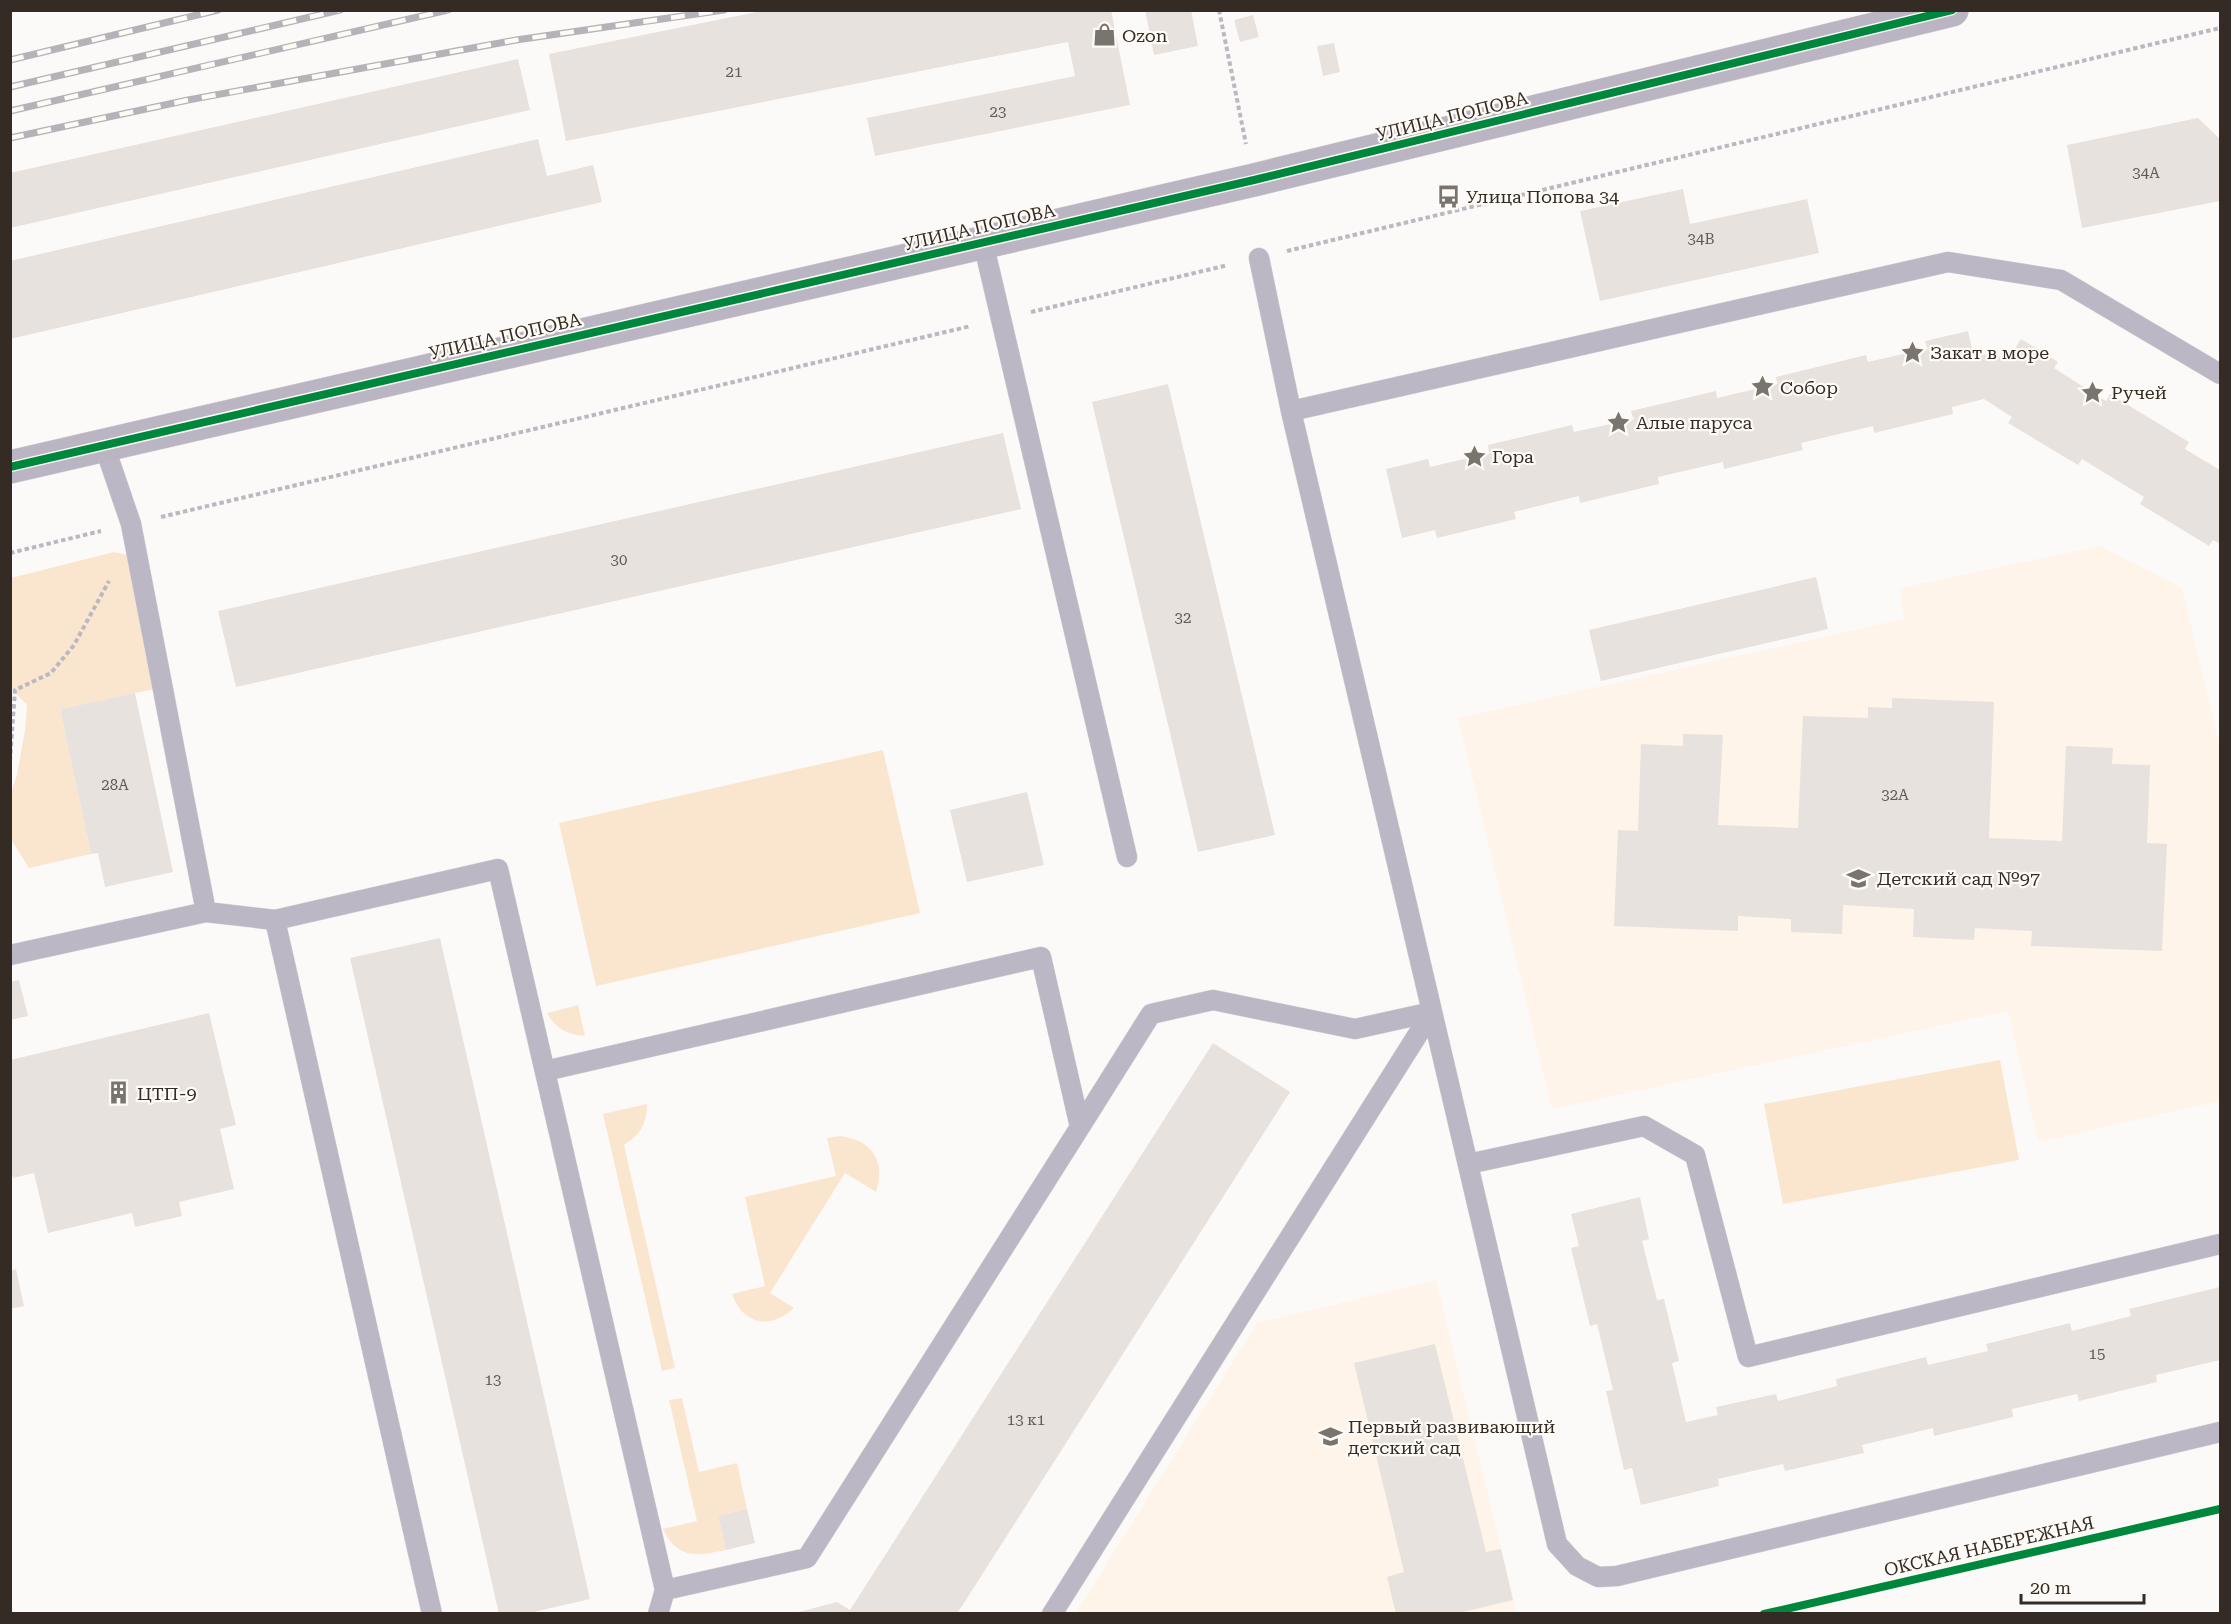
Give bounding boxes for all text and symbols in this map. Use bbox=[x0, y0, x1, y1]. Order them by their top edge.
shop icon: Ozon bbox=[1091, 22, 1117, 48]
place label: Ozon bbox=[1122, 25, 1168, 46]
house number: 21 bbox=[726, 63, 742, 81]
street label: УЛИЦА ПОПОВА bbox=[1374, 87, 1530, 145]
house number: 23 bbox=[990, 103, 1006, 121]
house number: 34А bbox=[2132, 164, 2160, 182]
bus stop icon: Улица Попова 34 bbox=[1435, 183, 1461, 209]
place label: Улица Попова 34 bbox=[1466, 186, 1619, 207]
street label: УЛИЦА ПОПОВА bbox=[901, 199, 1058, 255]
house number: 34В bbox=[1688, 230, 1714, 248]
street label: УЛИЦА ПОПОВА bbox=[427, 308, 584, 364]
place icon: Закат в море bbox=[1899, 339, 1925, 365]
place label: Закат в море bbox=[1930, 342, 2049, 363]
place icon: Собор bbox=[1749, 374, 1775, 400]
place label: Собор bbox=[1780, 377, 1838, 398]
place icon: Ручей bbox=[2080, 379, 2106, 405]
place label: Ручей bbox=[2111, 382, 2167, 403]
place icon: Алые паруса bbox=[1605, 409, 1631, 435]
place label: Алые паруса bbox=[1636, 412, 1753, 433]
place icon: Гора bbox=[1461, 443, 1487, 469]
place label: Гора bbox=[1492, 446, 1534, 467]
house number: 30 bbox=[611, 551, 627, 569]
house number: 32 bbox=[1175, 609, 1191, 627]
house number: 28А bbox=[101, 776, 129, 794]
house number: 32А bbox=[1881, 786, 1909, 804]
school or university icon: Детский сад №97 bbox=[1846, 865, 1872, 891]
place label: Детский сад №97 bbox=[1877, 868, 2040, 889]
building icon: ЦТП-9 bbox=[106, 1080, 132, 1106]
place label: ЦТП-9 bbox=[137, 1083, 197, 1104]
house number: 15 bbox=[2089, 1345, 2105, 1363]
house number: 13 bbox=[485, 1371, 501, 1389]
house number: 13 к1 bbox=[1007, 1411, 1045, 1429]
place label: Первый развивающий детский сад bbox=[1348, 1416, 1555, 1458]
school or university icon: Первый развивающий детский сад bbox=[1317, 1423, 1343, 1449]
street label: ОКСКАЯ НАБЕРЕЖНАЯ bbox=[1882, 1512, 2096, 1580]
scale bar bbox=[2021, 1567, 2144, 1605]
text: 20 m bbox=[2030, 1577, 2071, 1598]

